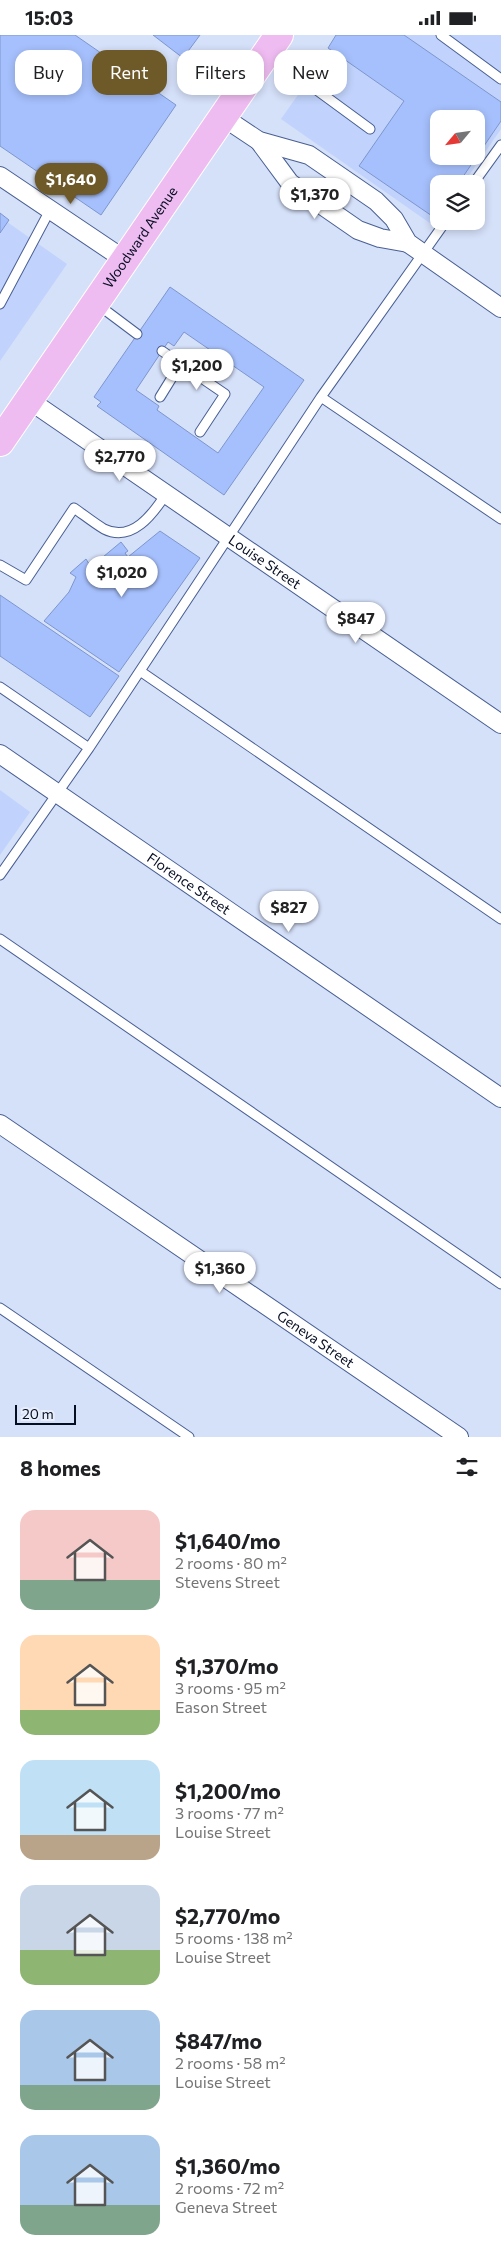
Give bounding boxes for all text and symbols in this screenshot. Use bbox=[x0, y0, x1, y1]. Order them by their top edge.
text: 15:03 bbox=[25, 6, 73, 29]
chip: Buy bbox=[15, 50, 82, 95]
chip: Rent bbox=[92, 50, 167, 95]
chip: Filters bbox=[177, 50, 264, 95]
chip: New bbox=[274, 50, 347, 95]
north arrow bbox=[430, 110, 485, 165]
map controls bbox=[430, 110, 485, 230]
pin: $1,640 bbox=[30, 163, 112, 205]
text: $1,640 bbox=[46, 169, 96, 188]
button: layers bbox=[430, 175, 485, 230]
pin: $1,370 bbox=[274, 177, 356, 220]
street label: Woodward Avenue bbox=[99, 183, 181, 291]
text: $1,370 bbox=[291, 184, 339, 203]
pin: $1,200 bbox=[156, 349, 238, 391]
text: $1,200 bbox=[172, 355, 222, 374]
pin: $2,770 bbox=[79, 439, 161, 482]
text: $2,770 bbox=[95, 446, 145, 465]
street label: Louise Street bbox=[226, 531, 305, 592]
pin: $1,020 bbox=[81, 555, 163, 598]
text: $1,020 bbox=[97, 562, 147, 581]
pin: $847 bbox=[326, 601, 386, 644]
text: $847 bbox=[337, 608, 375, 627]
street label: Florence Street bbox=[144, 849, 234, 918]
pin: $827 bbox=[259, 891, 319, 933]
text: $827 bbox=[271, 897, 307, 916]
pin: $1,360 bbox=[179, 1251, 261, 1294]
text: $1,360 bbox=[195, 1258, 245, 1277]
street label: Geneva Street bbox=[274, 1307, 358, 1371]
scale bar bbox=[15, 1402, 76, 1425]
text: 20 m bbox=[22, 1405, 54, 1422]
icon: filters bbox=[453, 1453, 481, 1481]
text: 8 homes bbox=[20, 1455, 101, 1480]
text: $1,640/mo bbox=[175, 1528, 281, 1553]
icon: home bbox=[60, 1530, 120, 1590]
text: 2 rooms · 80 m² bbox=[175, 1553, 287, 1572]
text: Stevens Street bbox=[175, 1572, 280, 1591]
text: $1,370/mo bbox=[175, 1653, 279, 1678]
icon: home bbox=[60, 1655, 120, 1715]
text: 3 rooms · 95 m² bbox=[175, 1678, 286, 1697]
text: Eason Street bbox=[175, 1697, 267, 1716]
text: $1,200/mo bbox=[175, 1778, 281, 1803]
icon: home bbox=[60, 1780, 120, 1840]
text: 3 rooms · 77 m² bbox=[175, 1803, 284, 1822]
text: Louise Street bbox=[175, 1822, 271, 1841]
text: $2,770/mo bbox=[175, 1903, 280, 1928]
icon: home bbox=[60, 1905, 120, 1965]
text: 5 rooms · 138 m² bbox=[175, 1928, 293, 1947]
text: Louise Street bbox=[175, 1947, 271, 1966]
text: $847/mo bbox=[175, 2028, 262, 2053]
icon: home bbox=[60, 2030, 120, 2090]
text: 2 rooms · 58 m² bbox=[175, 2053, 286, 2072]
text: Louise Street bbox=[175, 2072, 271, 2091]
text: $1,360/mo bbox=[175, 2153, 280, 2178]
icon: home bbox=[60, 2155, 120, 2215]
text: 2 rooms · 72 m² bbox=[175, 2178, 284, 2197]
text: Geneva Street bbox=[175, 2197, 277, 2216]

